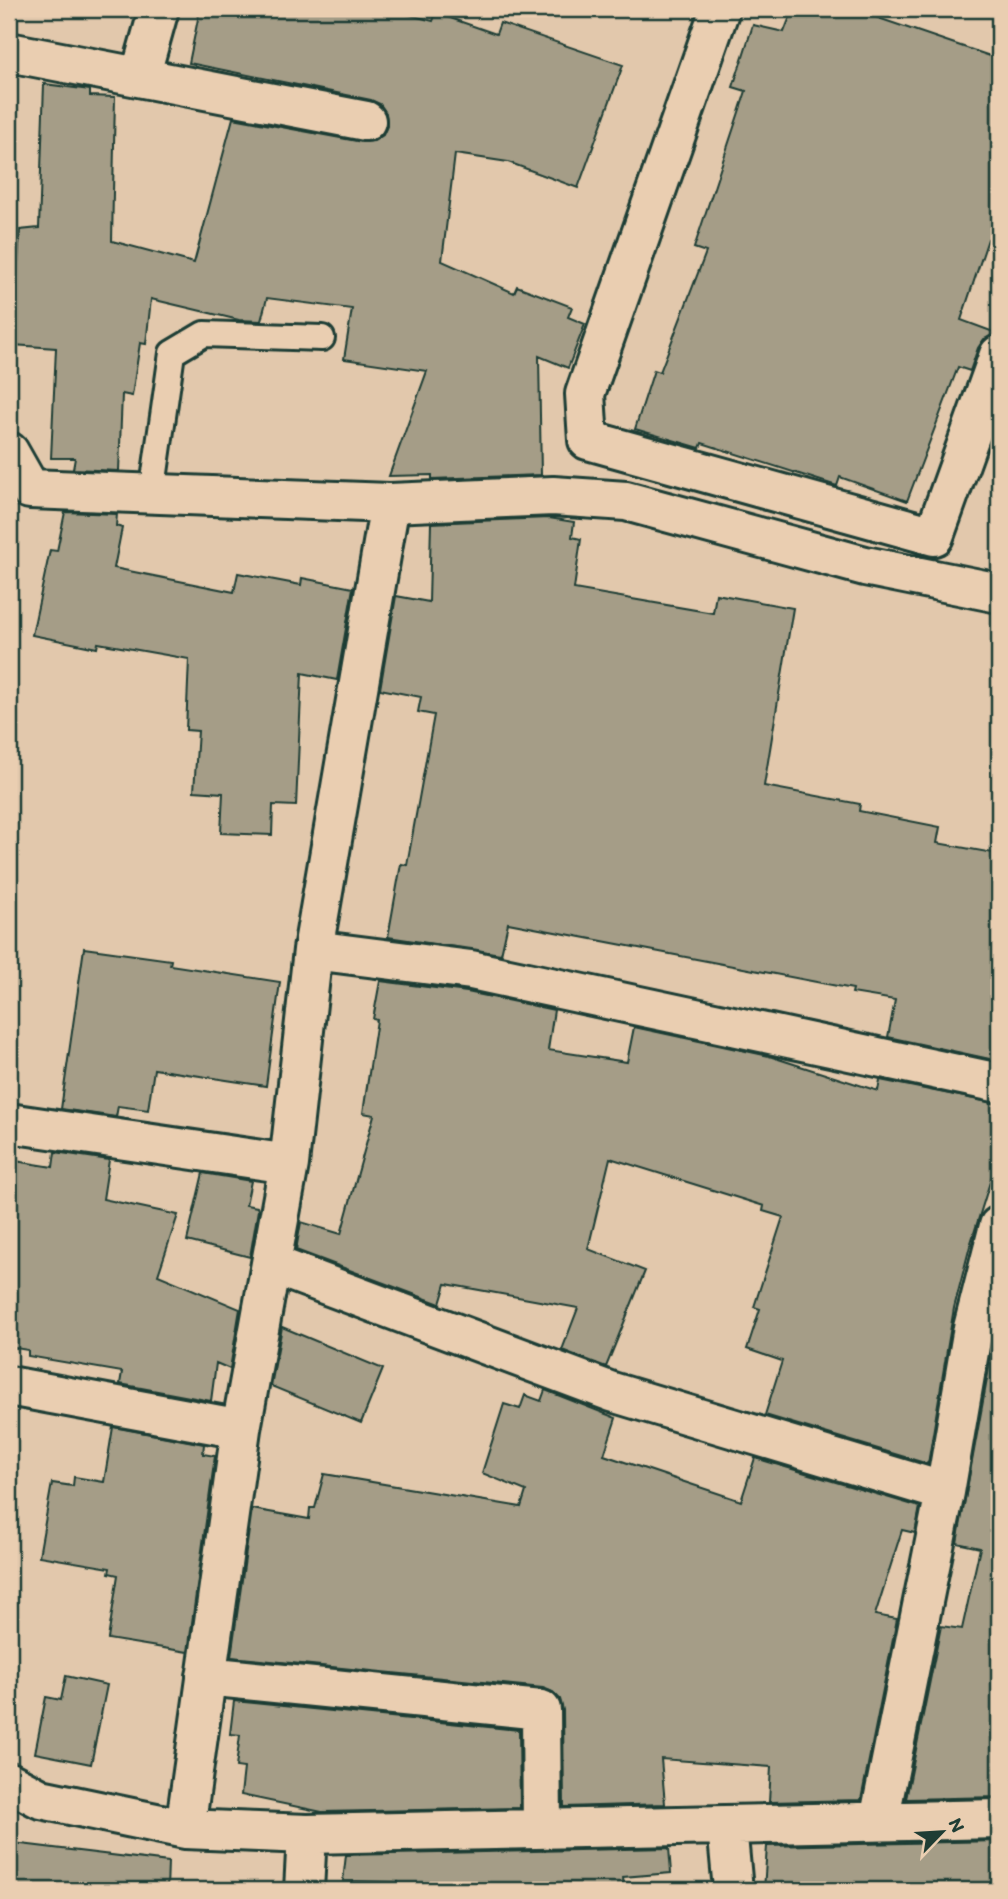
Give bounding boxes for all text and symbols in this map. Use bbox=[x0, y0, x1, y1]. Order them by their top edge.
north arrow bbox=[906, 1798, 976, 1868]
text: N bbox=[944, 1814, 970, 1836]

